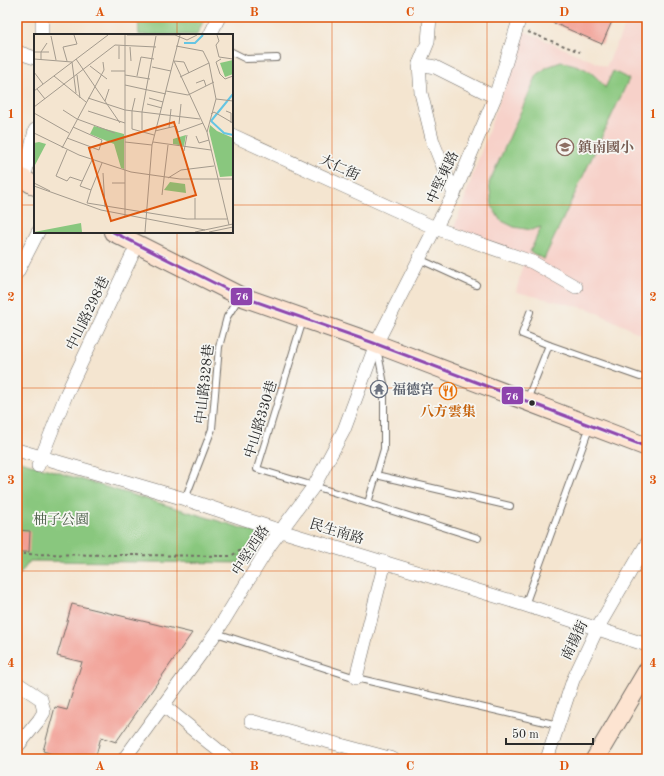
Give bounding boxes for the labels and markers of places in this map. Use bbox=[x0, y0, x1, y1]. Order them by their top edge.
school or university icon: 鎮南國小 bbox=[555, 137, 575, 157]
place label: 鎮南國小 bbox=[578, 140, 634, 155]
temple icon: 福德宮 bbox=[369, 379, 389, 399]
place label: 福德宮 bbox=[392, 381, 434, 397]
restaurant icon: 八方雲集 bbox=[438, 381, 458, 401]
unlabelled marker bbox=[527, 398, 537, 408]
place label: 八方雲集 bbox=[420, 404, 476, 419]

